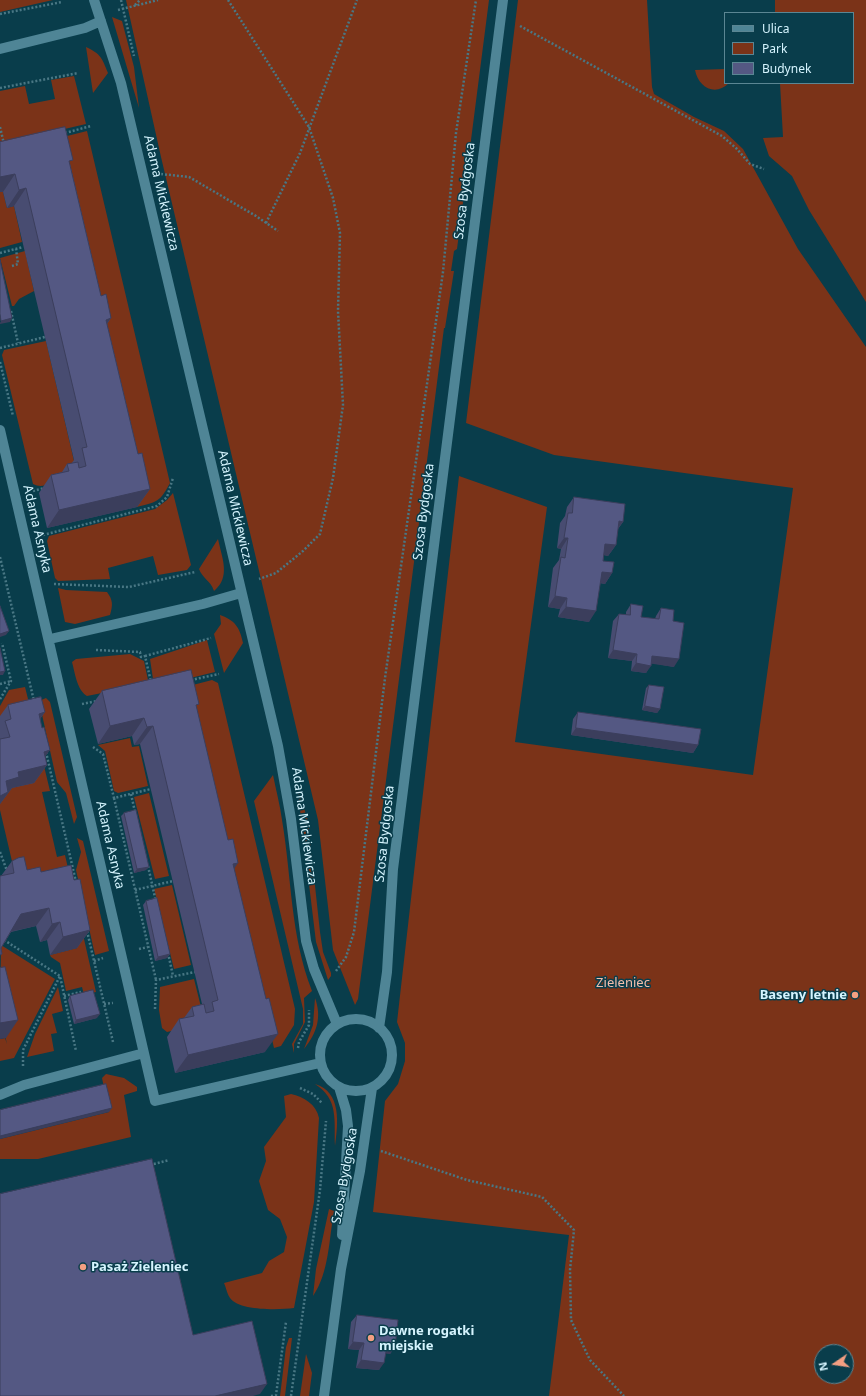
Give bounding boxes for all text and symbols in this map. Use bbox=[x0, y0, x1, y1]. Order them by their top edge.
legend bbox=[724, 12, 854, 84]
text: Ulica bbox=[762, 20, 789, 37]
text: Park bbox=[762, 40, 787, 57]
text: Budynek bbox=[762, 60, 811, 77]
street label: Adama Mickiewicza bbox=[140, 134, 182, 252]
street label: Szosa Bydgoska bbox=[451, 142, 479, 240]
street label: Adama Mickiewicza bbox=[214, 449, 256, 567]
street label: Szosa Bydgoska bbox=[410, 463, 438, 561]
street label: Adama Asnyka bbox=[19, 483, 55, 575]
street label: Adama Mickiewicza bbox=[288, 766, 320, 886]
street label: Szosa Bydgoska bbox=[372, 785, 398, 883]
street label: Adama Asnyka bbox=[92, 799, 128, 891]
park label: Zieleniec bbox=[596, 975, 650, 991]
place label: Baseny letnie bbox=[760, 987, 847, 1003]
marker: Baseny letnie bbox=[850, 990, 860, 1000]
street label: Szosa Bydgoska bbox=[329, 1127, 361, 1225]
place label: Pasaż Zieleniec bbox=[91, 1259, 189, 1275]
marker: Pasaż Zieleniec bbox=[78, 1262, 88, 1272]
place label: Dawne rogatki miejskie bbox=[379, 1323, 474, 1354]
marker: Dawne rogatki miejskie bbox=[366, 1333, 376, 1343]
north arrow bbox=[814, 1344, 854, 1384]
text: N bbox=[814, 1361, 831, 1373]

